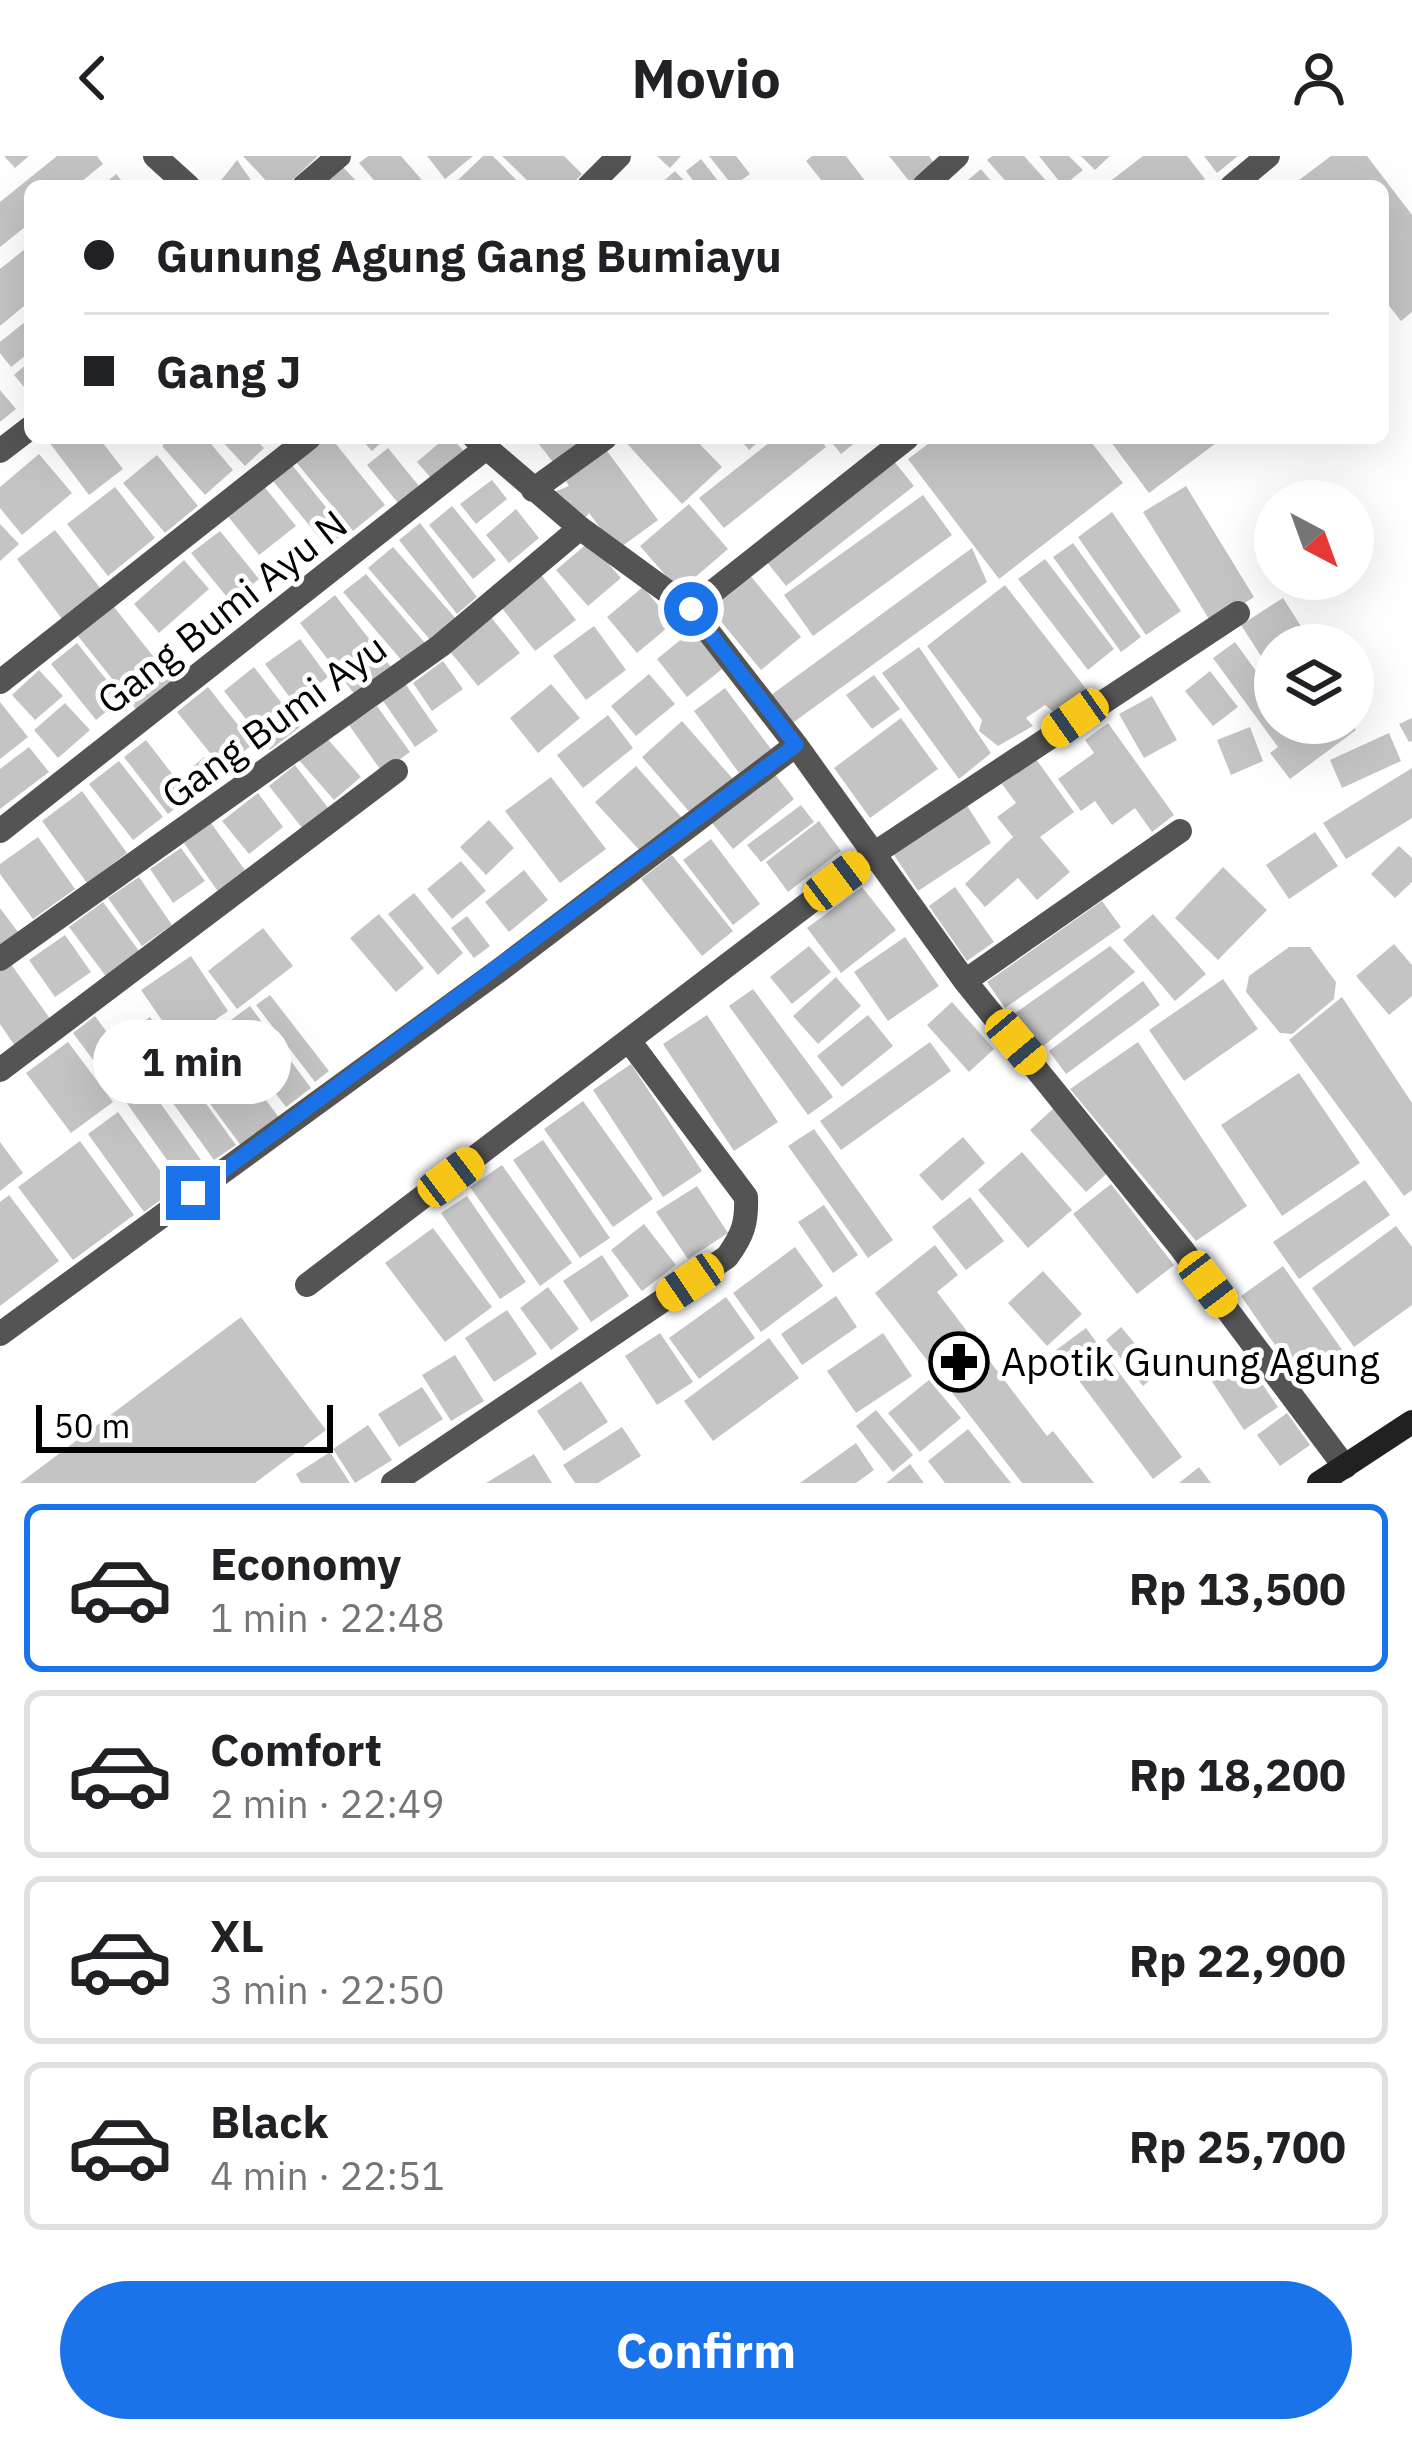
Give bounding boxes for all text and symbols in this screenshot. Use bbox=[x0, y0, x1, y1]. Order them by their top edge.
text: Movio bbox=[631, 43, 781, 113]
icon: back bbox=[60, 45, 126, 111]
icon: person bbox=[1286, 45, 1352, 111]
text: Gunung Agung Gang Bumiayu bbox=[156, 226, 782, 284]
text: Gang J bbox=[156, 342, 301, 400]
north arrow bbox=[1254, 480, 1374, 600]
map controls bbox=[1254, 480, 1374, 744]
street label: Gang Bumi Ayu N bbox=[88, 500, 356, 724]
route start bbox=[664, 582, 718, 636]
street label: Gang Bumi Ayu bbox=[152, 624, 396, 818]
button: layers bbox=[1254, 624, 1374, 744]
car bbox=[1035, 683, 1115, 753]
car bbox=[797, 845, 877, 917]
car bbox=[979, 1003, 1053, 1081]
callout: 1 min bbox=[94, 1019, 292, 1103]
text: 1 min bbox=[141, 1036, 243, 1087]
car bbox=[411, 1141, 491, 1213]
route end bbox=[166, 1166, 220, 1220]
car bbox=[1172, 1244, 1244, 1324]
car bbox=[650, 1247, 730, 1317]
pharmacy icon: Apotik Gunung Agung bbox=[928, 1331, 990, 1393]
place label: Apotik Gunung Agung bbox=[1001, 1336, 1380, 1387]
scale bar bbox=[36, 1399, 333, 1452]
text: 50 m bbox=[54, 1404, 130, 1447]
icon: car bbox=[66, 1534, 174, 1642]
text: Economy bbox=[210, 1534, 401, 1592]
text: Rp 13,500 bbox=[1129, 1559, 1346, 1617]
text: 1 min · 22:48 bbox=[210, 1592, 445, 1643]
icon: car bbox=[66, 1720, 174, 1828]
text: Comfort bbox=[210, 1720, 382, 1778]
text: Rp 18,200 bbox=[1129, 1745, 1346, 1803]
text: 2 min · 22:49 bbox=[210, 1778, 445, 1829]
icon: car bbox=[66, 1906, 174, 2014]
text: XL bbox=[210, 1906, 264, 1964]
text: Rp 22,900 bbox=[1129, 1931, 1346, 1989]
text: 3 min · 22:50 bbox=[210, 1964, 445, 2015]
icon: car bbox=[66, 2092, 174, 2200]
text: Black bbox=[210, 2092, 329, 2150]
text: Rp 25,700 bbox=[1129, 2117, 1346, 2175]
text: 4 min · 22:51 bbox=[210, 2150, 445, 2201]
button: Confirm bbox=[60, 2281, 1352, 2419]

